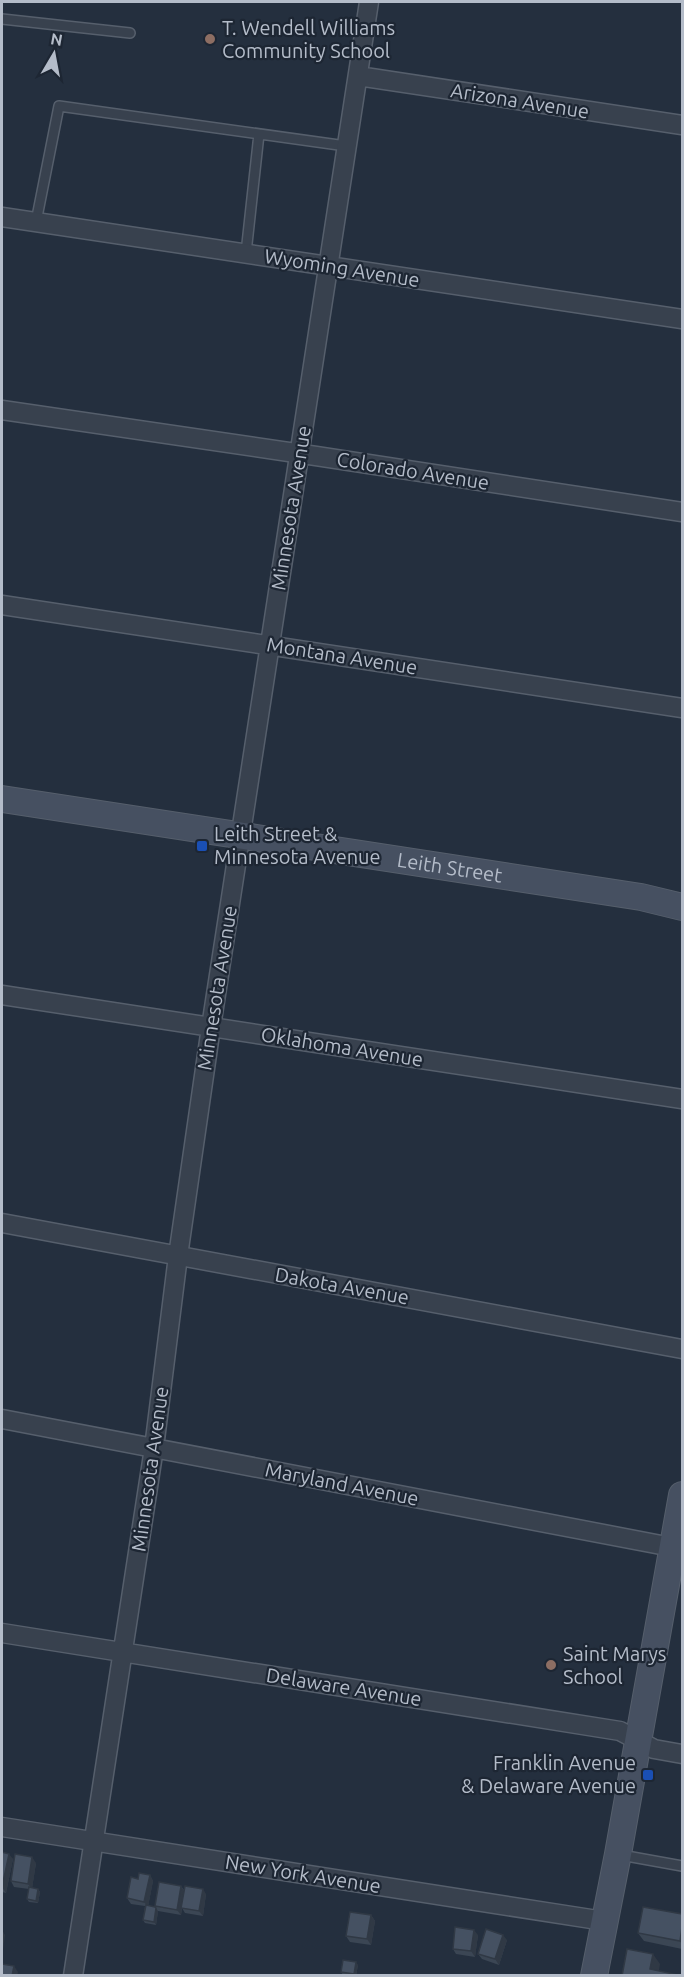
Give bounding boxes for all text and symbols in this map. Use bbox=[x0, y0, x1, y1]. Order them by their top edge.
place label: T. Wendell Williams Community School bbox=[222, 16, 395, 62]
north arrow bbox=[24, 24, 84, 84]
text: N bbox=[49, 29, 64, 49]
marker: T. Wendell Williams Community School bbox=[203, 32, 217, 46]
street label: Arizona Avenue bbox=[449, 78, 591, 123]
street label: Wyoming Avenue bbox=[263, 244, 421, 291]
street label: Minnesota Avenue bbox=[266, 424, 315, 592]
street label: Colorado Avenue bbox=[335, 447, 491, 494]
street label: Montana Avenue bbox=[265, 632, 419, 679]
place label: Leith Street & Minnesota Avenue bbox=[214, 822, 381, 868]
marker: Leith Street & Minnesota Avenue bbox=[195, 839, 209, 853]
street label: Leith Street bbox=[396, 848, 504, 887]
street label: Minnesota Avenue bbox=[192, 904, 241, 1072]
street label: Oklahoma Avenue bbox=[259, 1022, 425, 1071]
street label: Dakota Avenue bbox=[273, 1262, 411, 1309]
street label: Minnesota Avenue bbox=[127, 1385, 172, 1553]
street label: Maryland Avenue bbox=[263, 1457, 421, 1510]
place label: Saint Marys School bbox=[563, 1642, 667, 1688]
marker: Saint Marys School bbox=[544, 1658, 558, 1672]
street label: Delaware Avenue bbox=[265, 1663, 423, 1710]
place label: Franklin Avenue & Delaware Avenue bbox=[461, 1751, 636, 1797]
marker: Franklin Avenue & Delaware Avenue bbox=[641, 1768, 655, 1782]
street label: New York Avenue bbox=[224, 1850, 383, 1897]

